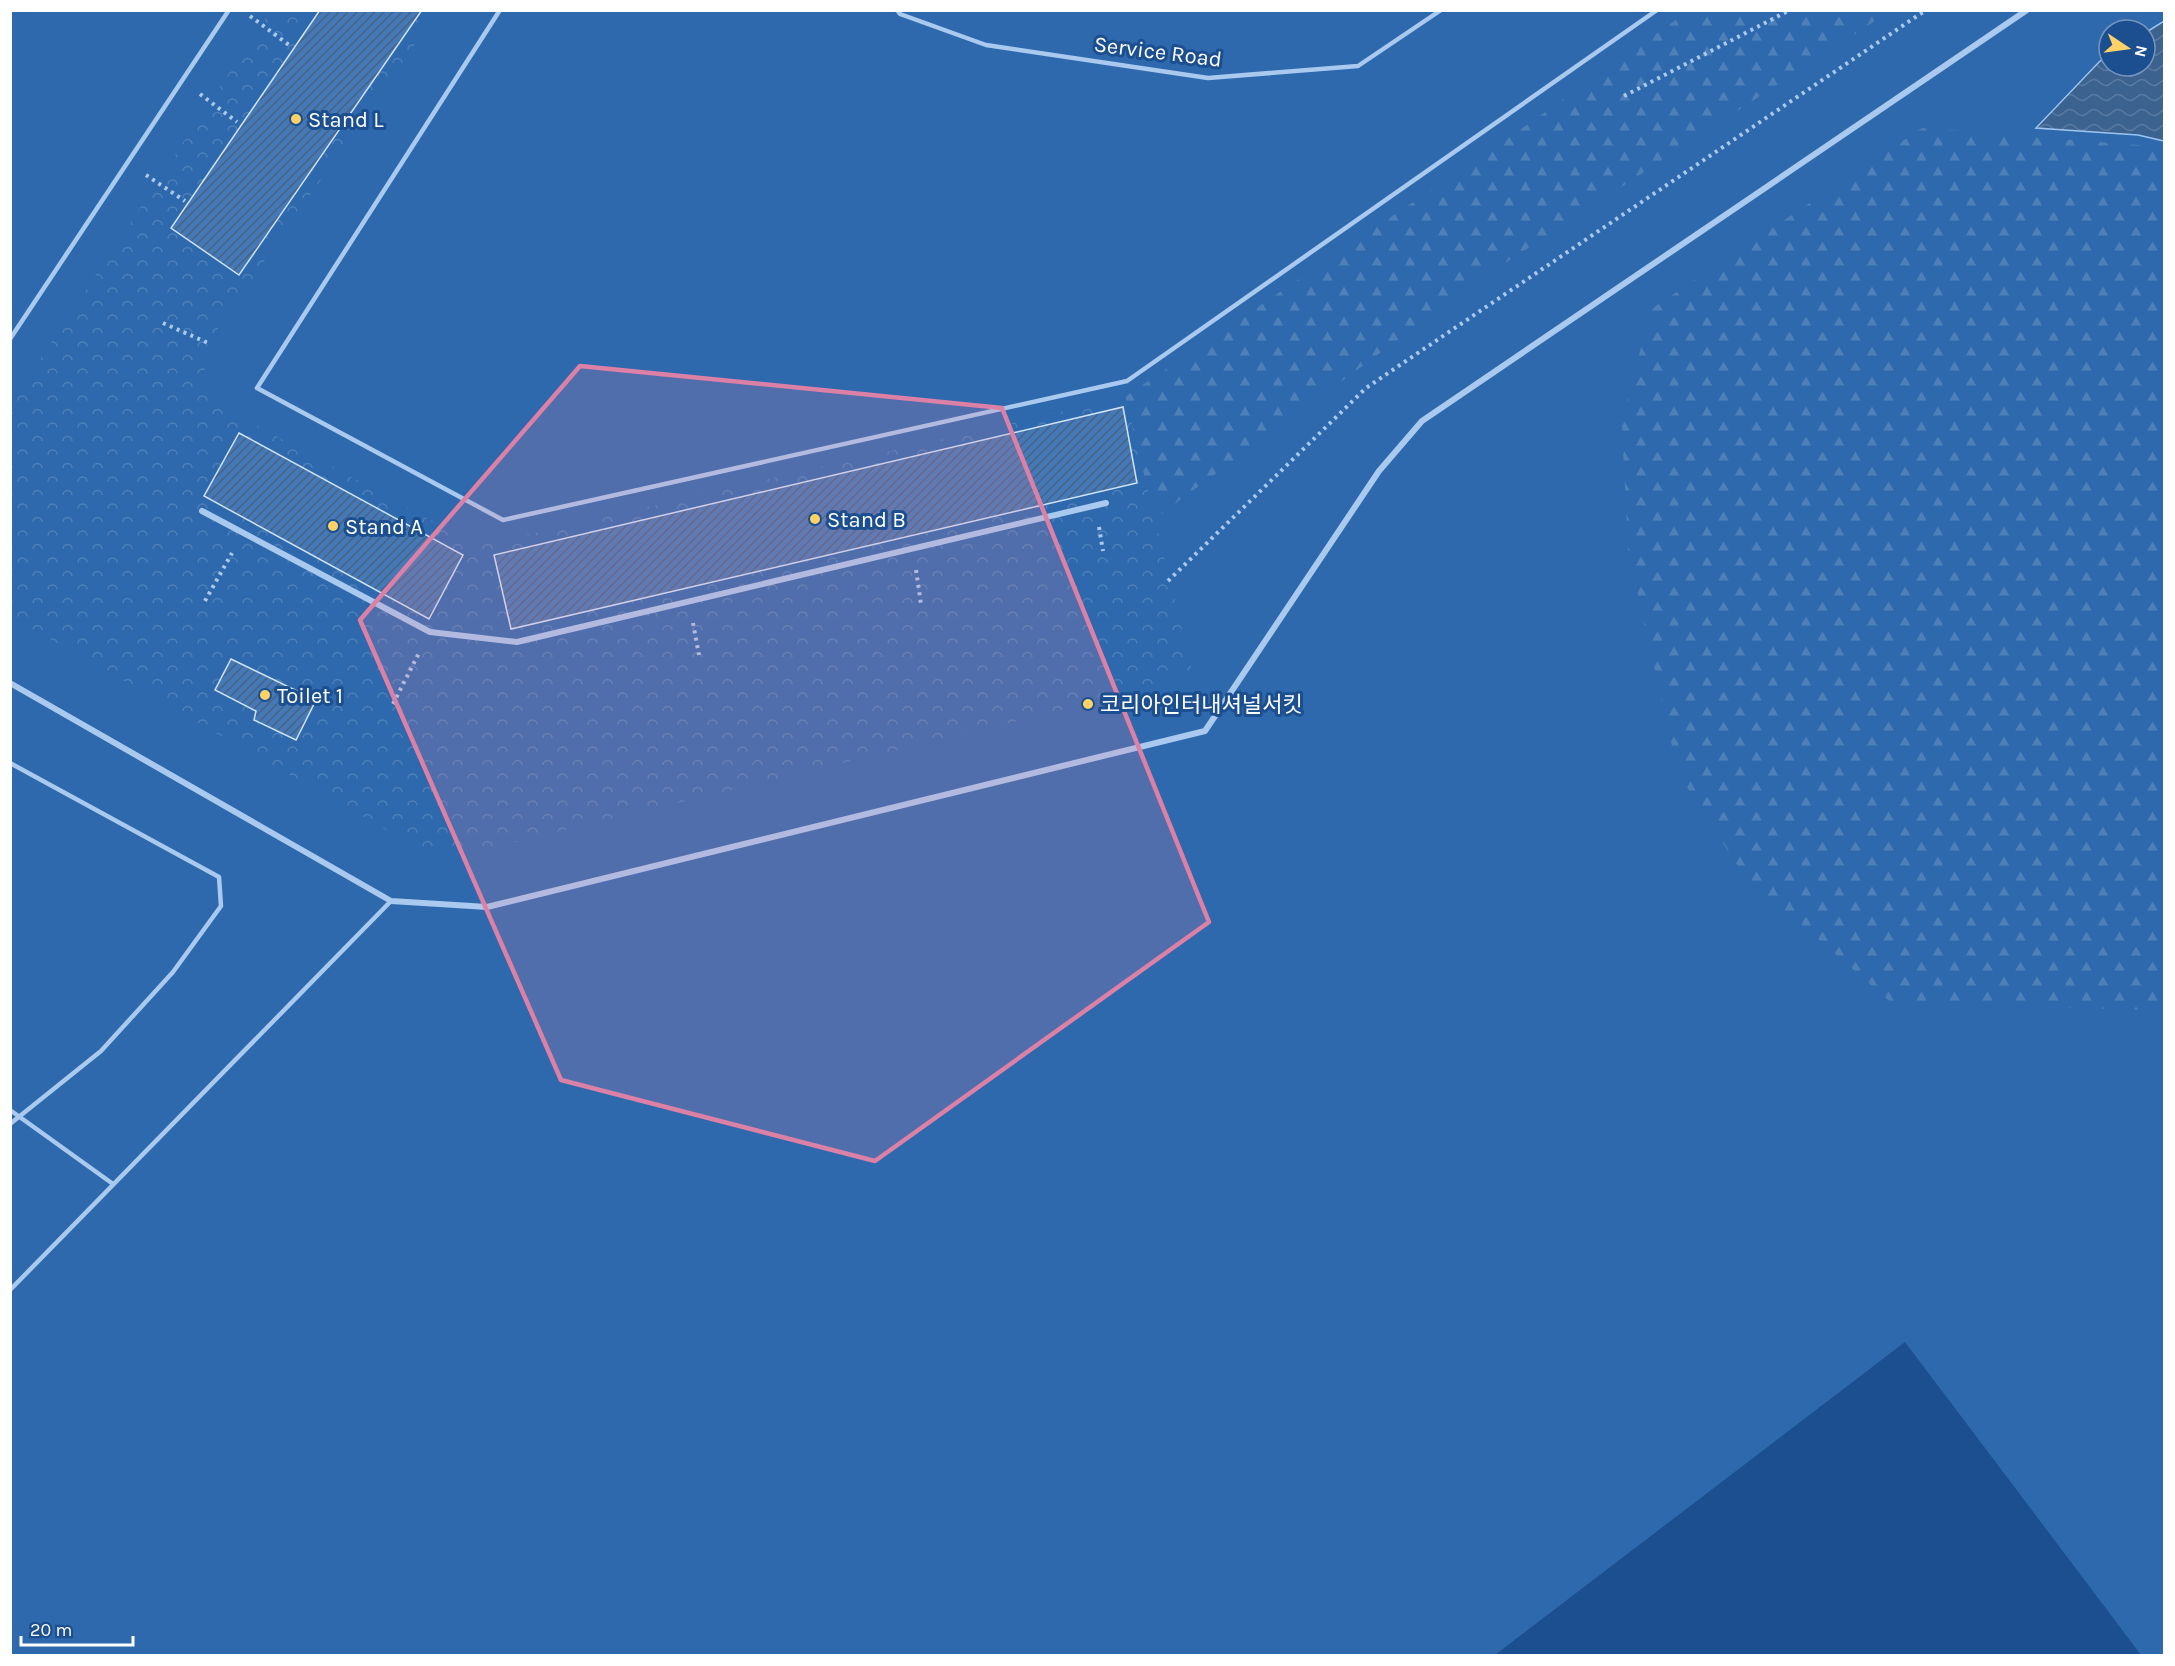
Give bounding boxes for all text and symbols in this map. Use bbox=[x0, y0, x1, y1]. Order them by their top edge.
north arrow bbox=[2097, 18, 2157, 78]
street label: Service Road bbox=[1092, 31, 1223, 73]
text: N bbox=[2131, 44, 2152, 59]
place label: Stand L bbox=[308, 107, 384, 133]
marker: Stand L bbox=[289, 112, 303, 126]
place label: Stand B bbox=[827, 507, 906, 533]
marker: Stand B bbox=[808, 512, 822, 526]
place label: Stand A bbox=[345, 514, 423, 540]
marker: Stand A bbox=[326, 519, 340, 533]
place label: Toilet 1 bbox=[277, 683, 343, 709]
marker: Toilet 1 bbox=[258, 688, 272, 702]
place label: 코리아인터내셔널서킷 bbox=[1100, 692, 1302, 718]
marker: 코리아인터내셔널서킷 bbox=[1081, 697, 1095, 711]
scale bar bbox=[21, 1609, 134, 1647]
text: 20 m bbox=[30, 1619, 72, 1641]

